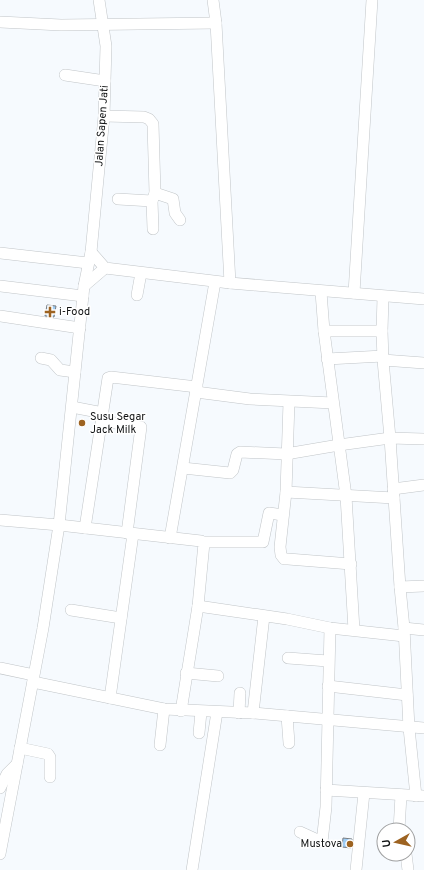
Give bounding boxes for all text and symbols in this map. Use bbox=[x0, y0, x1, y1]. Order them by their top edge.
street label: Jalan Sapen Jati bbox=[92, 85, 112, 167]
place label: i-Food bbox=[59, 305, 90, 319]
marker: i-Food bbox=[44, 306, 56, 318]
place label: Susu Segar Jack Milk bbox=[90, 410, 146, 437]
marker: Susu Segar Jack Milk bbox=[77, 418, 87, 428]
north arrow bbox=[376, 822, 416, 862]
place label: Mustova bbox=[301, 837, 342, 851]
text: U bbox=[380, 838, 395, 848]
marker: Mustova bbox=[345, 839, 355, 849]

